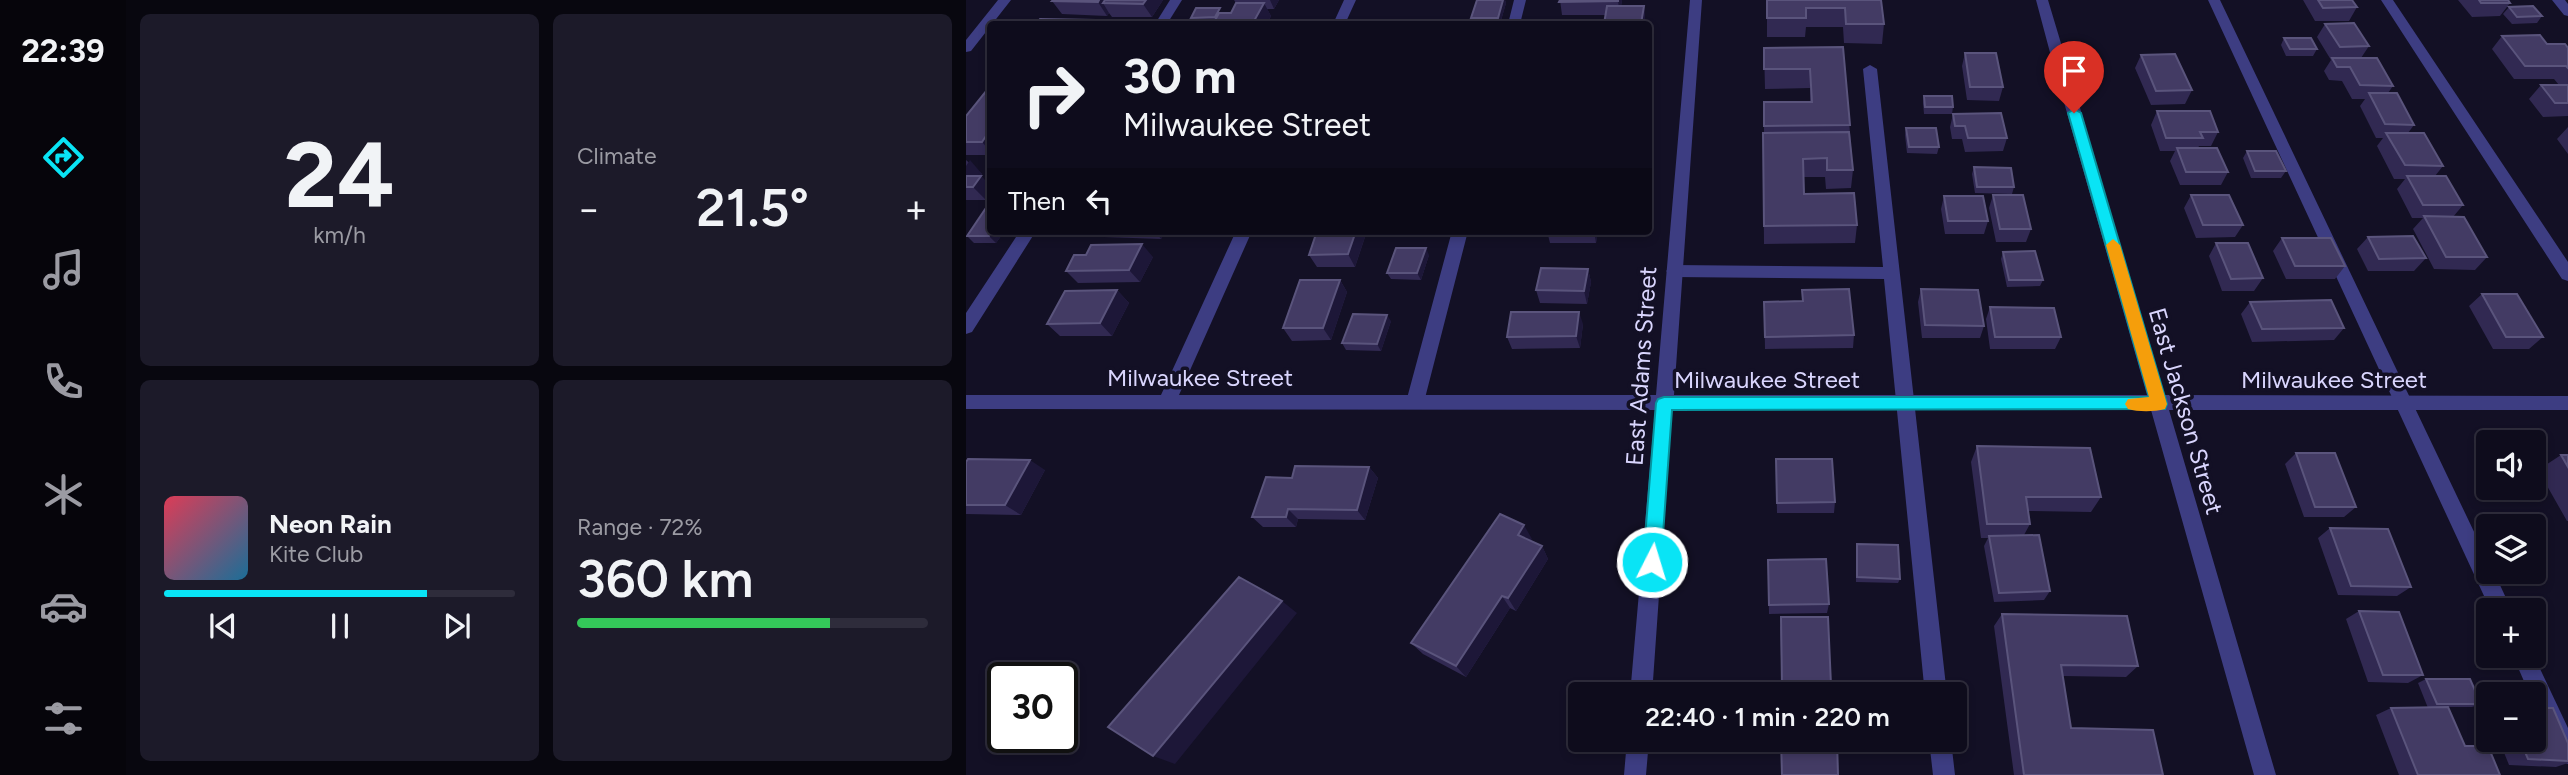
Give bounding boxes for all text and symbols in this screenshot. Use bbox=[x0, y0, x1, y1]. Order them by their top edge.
text: 22:39 bbox=[21, 32, 105, 70]
pin bbox=[2044, 41, 2104, 113]
text: 30 m bbox=[1123, 46, 1236, 105]
icon: right bbox=[1008, 49, 1099, 140]
icon: arrive bbox=[2055, 52, 2093, 90]
text: Milwaukee Street bbox=[1123, 106, 1371, 144]
text: 24 bbox=[284, 121, 395, 230]
icon: directions bbox=[39, 133, 88, 182]
text: Climate bbox=[577, 142, 656, 170]
text: 21.5° bbox=[696, 177, 809, 239]
icon: left bbox=[1080, 182, 1118, 220]
text: Then bbox=[1008, 185, 1066, 217]
text: − bbox=[577, 186, 601, 232]
text: + bbox=[904, 186, 928, 232]
text: km/h bbox=[313, 221, 366, 249]
icon: music bbox=[39, 245, 88, 294]
street label: East Adams Street bbox=[1620, 265, 1662, 467]
street label: East Jackson Street bbox=[2143, 304, 2229, 518]
icon: phone bbox=[39, 357, 88, 406]
street label: Milwaukee Street bbox=[1107, 363, 1293, 392]
street label: Milwaukee Street bbox=[1674, 365, 1860, 394]
street label: Milwaukee Street bbox=[2241, 365, 2427, 394]
map controls bbox=[2476, 430, 2546, 752]
button: sound bbox=[2476, 430, 2546, 500]
icon: climate bbox=[39, 470, 88, 519]
text: Neon Rain bbox=[269, 508, 392, 540]
text: Range · 72% bbox=[577, 513, 703, 541]
button: layers bbox=[2476, 514, 2546, 584]
position arrow bbox=[1615, 525, 1689, 599]
text: Kite Club bbox=[269, 540, 363, 568]
text: 360 km bbox=[577, 548, 753, 610]
icon: car bbox=[39, 582, 88, 631]
button: + bbox=[2476, 598, 2546, 668]
icon: previous bbox=[204, 607, 242, 645]
icon: pause bbox=[321, 607, 359, 645]
icon: next bbox=[438, 607, 476, 645]
speed limit sign: 30 bbox=[987, 662, 1078, 753]
button: − bbox=[2476, 682, 2546, 752]
icon: filters bbox=[39, 694, 88, 743]
text: 22:40 · 1 min · 220 m bbox=[1645, 701, 1890, 733]

